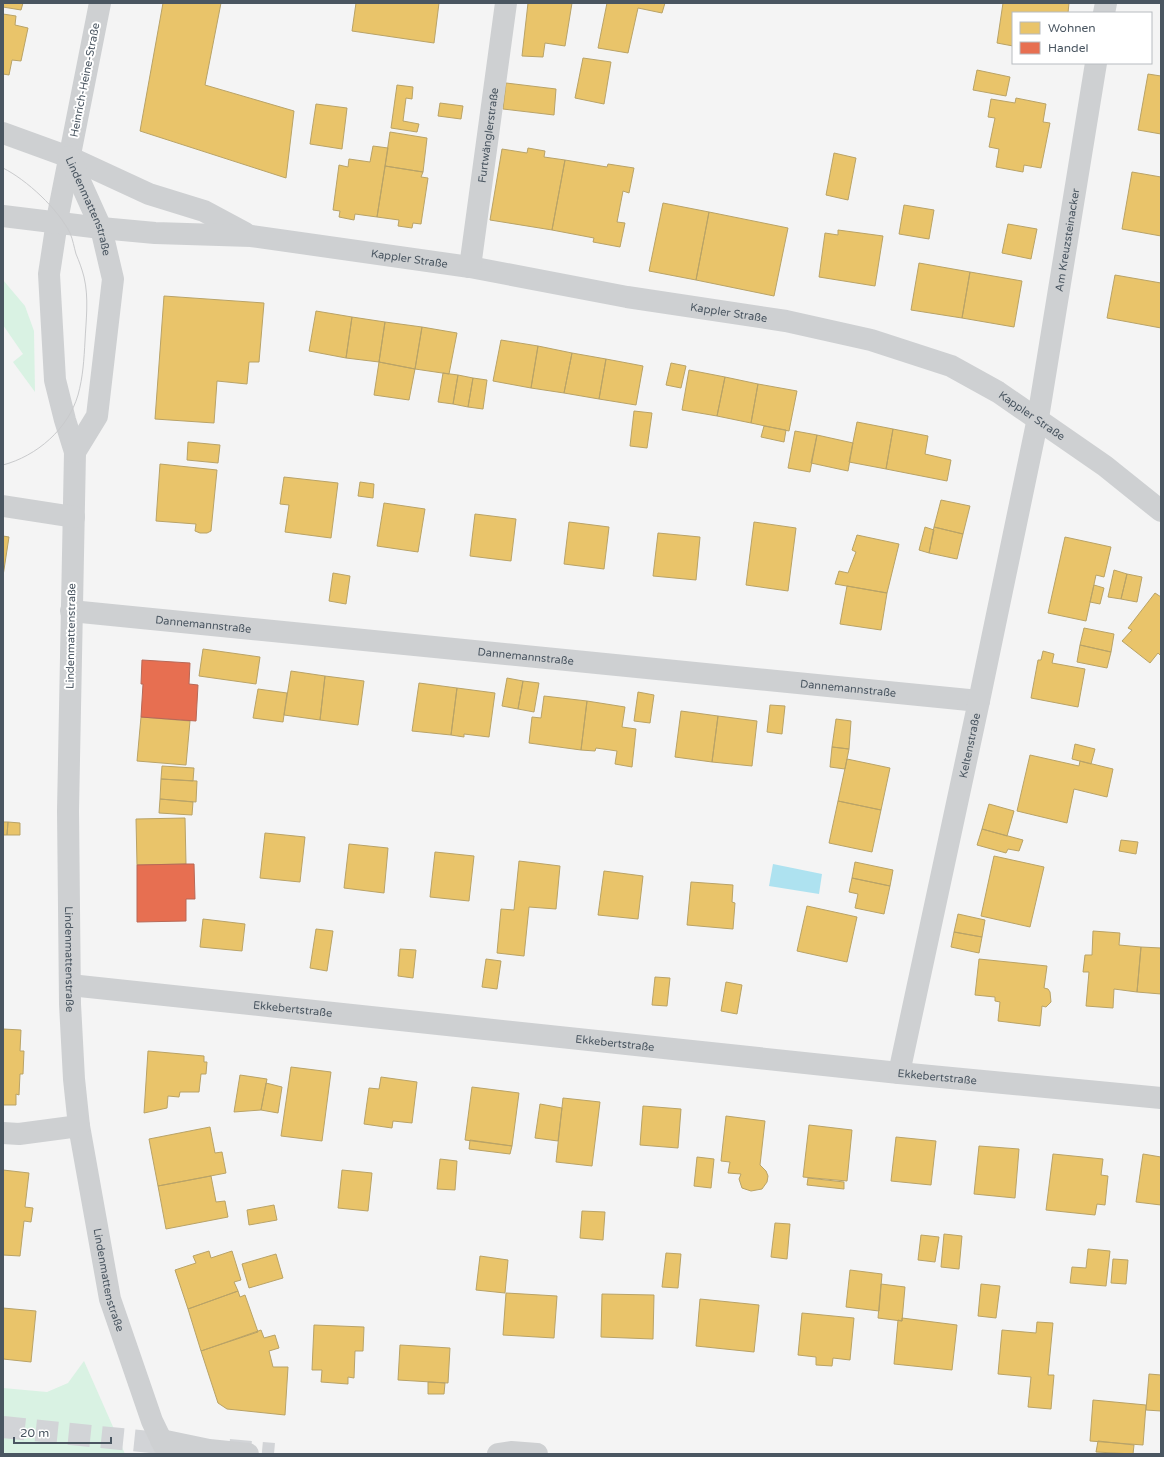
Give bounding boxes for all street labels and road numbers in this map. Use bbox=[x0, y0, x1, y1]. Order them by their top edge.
street label: Heinrich-Heine-Straße bbox=[68, 22, 102, 138]
street label: Furtwänglerstraße bbox=[475, 87, 501, 184]
street label: Lindenmattenstraße bbox=[63, 154, 114, 257]
street label: Am Kreuzsteinacker bbox=[1052, 187, 1082, 293]
street label: Kappler Straße bbox=[370, 247, 449, 270]
street label: Kappler Straße bbox=[689, 300, 768, 325]
street label: Kappler Straße bbox=[996, 388, 1068, 443]
street label: Lindenmattenstraße bbox=[64, 583, 78, 689]
street label: Dannemannstraße bbox=[155, 613, 252, 635]
street label: Dannemannstraße bbox=[477, 645, 574, 667]
street label: Dannemannstraße bbox=[800, 677, 897, 699]
street label: Keltenstraße bbox=[956, 712, 983, 779]
street label: Lindenmattenstraße bbox=[62, 906, 77, 1012]
street label: Ekkebertstraße bbox=[252, 998, 333, 1019]
street label: Ekkebertstraße bbox=[575, 1032, 655, 1054]
street label: Ekkebertstraße bbox=[897, 1066, 977, 1087]
street label: Lindenmattenstraße bbox=[91, 1227, 127, 1333]

